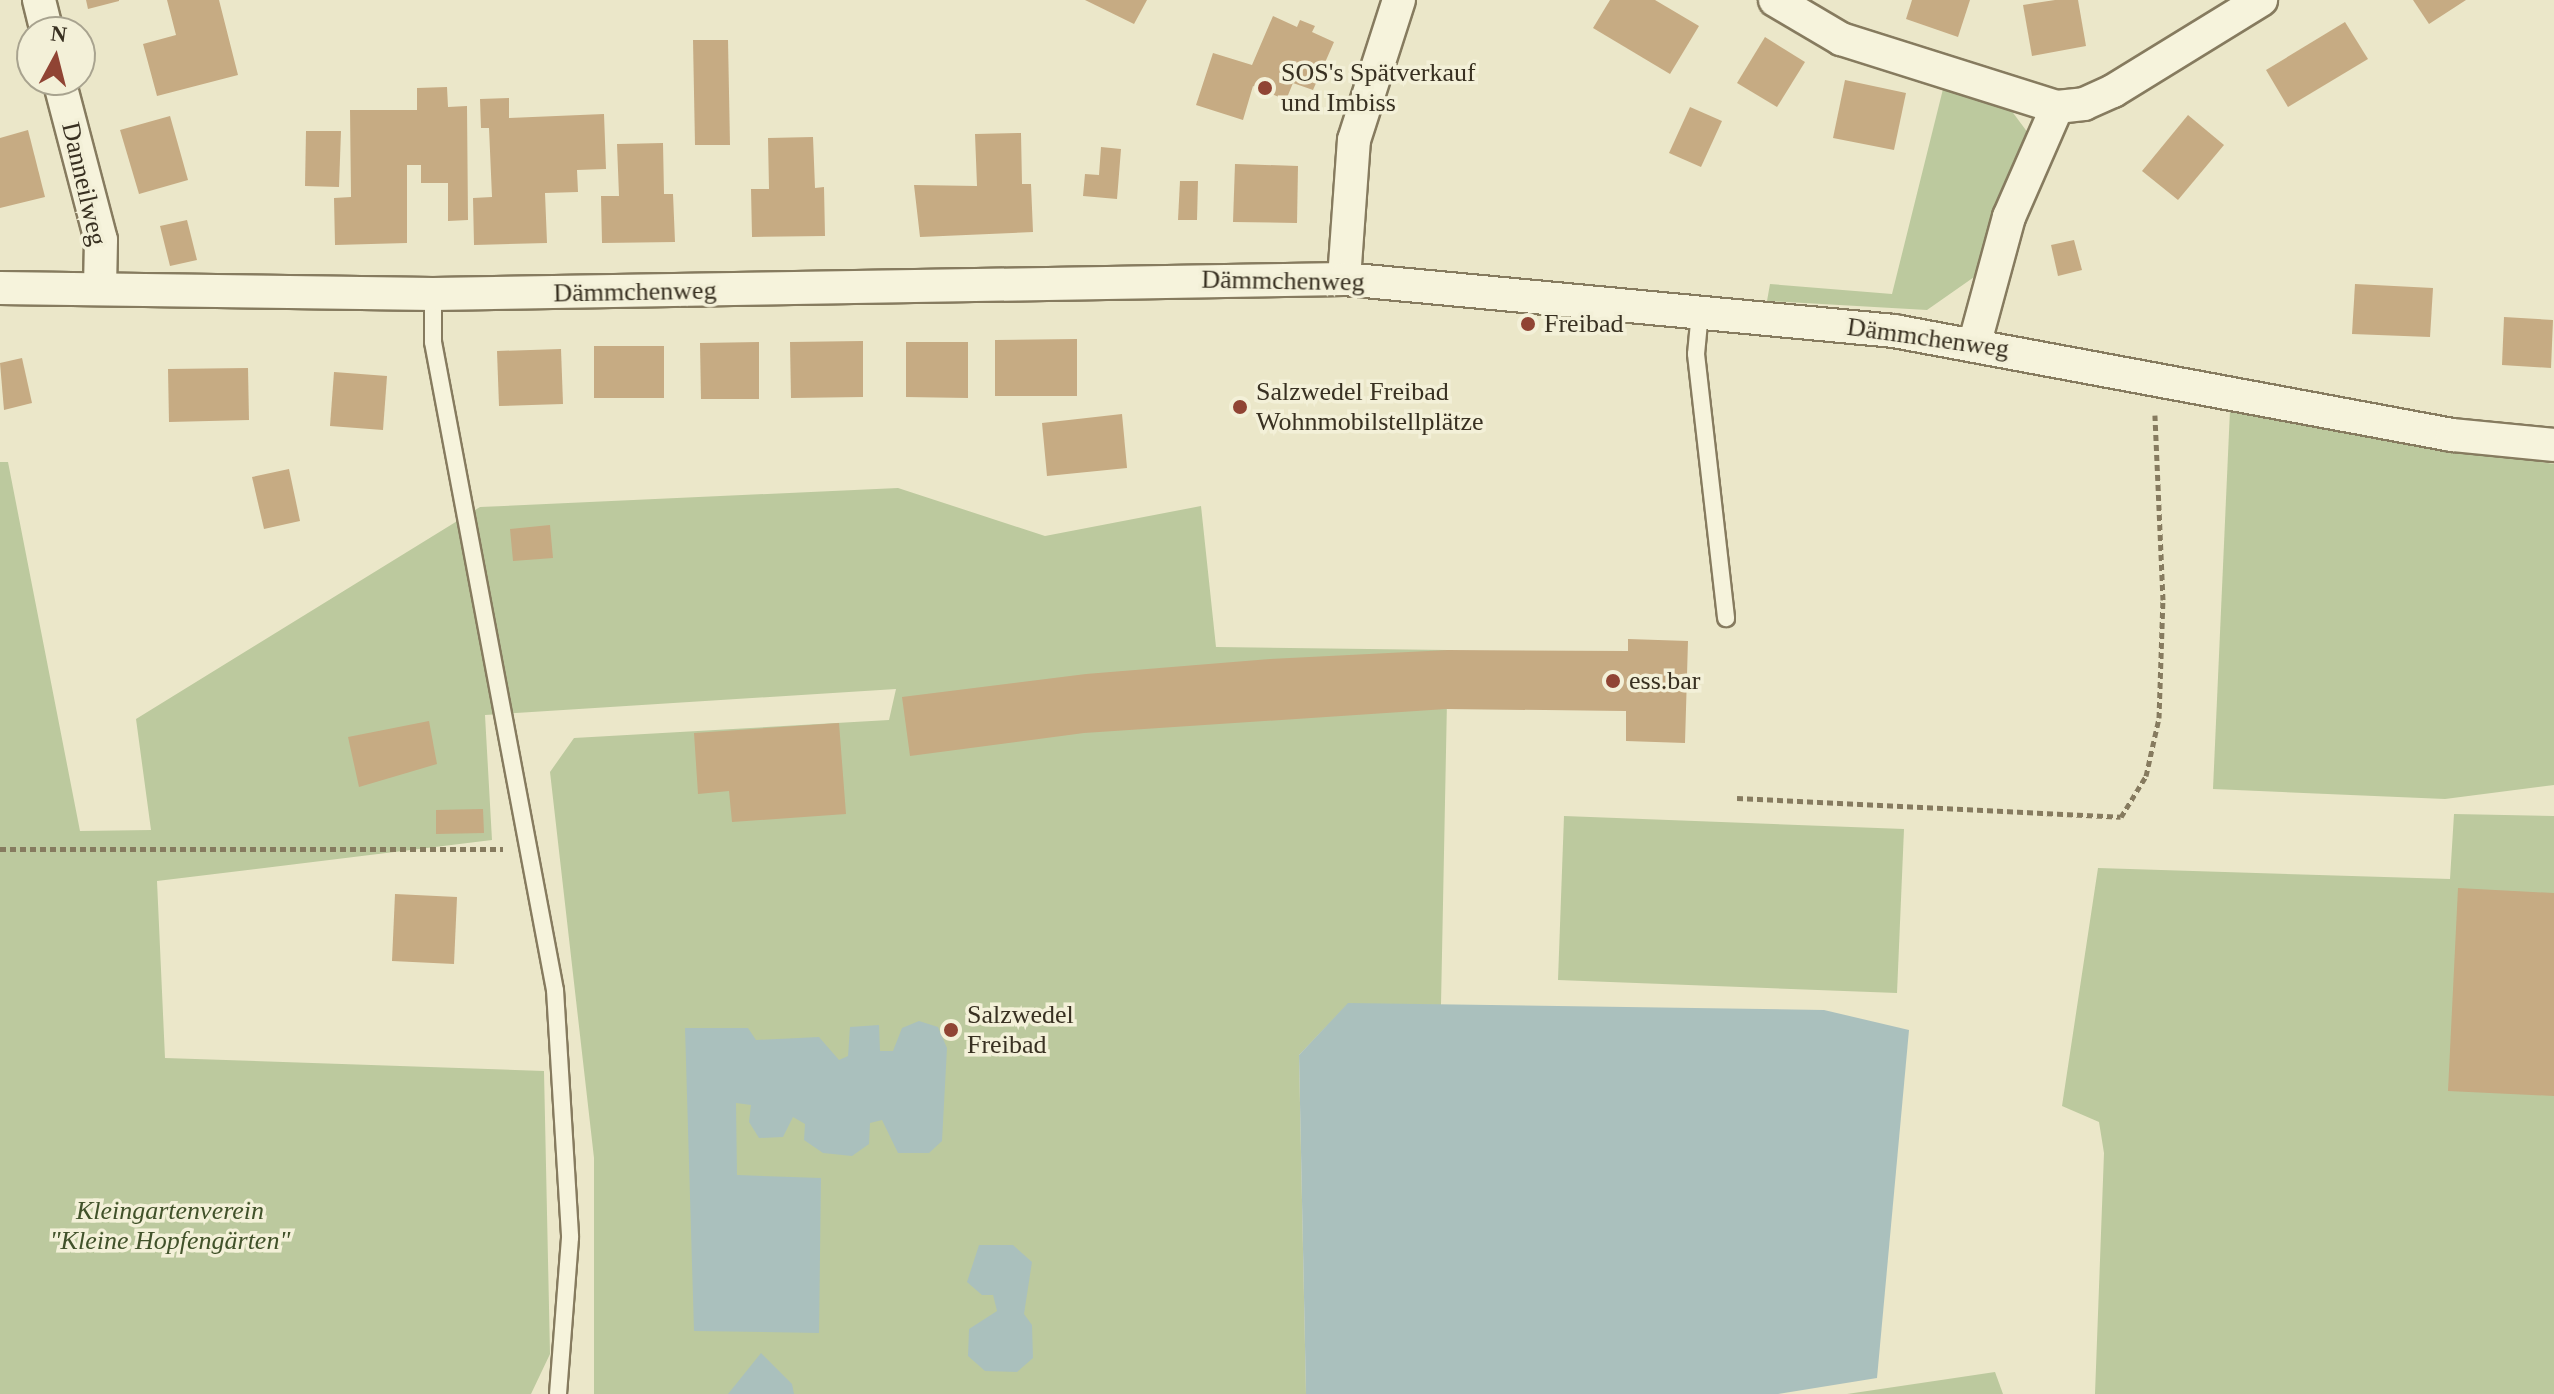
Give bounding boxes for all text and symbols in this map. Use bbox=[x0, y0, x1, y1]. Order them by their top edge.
north arrow bbox=[16, 16, 96, 96]
text: N bbox=[49, 20, 68, 47]
place label: SOS's Spätverkauf und Imbiss bbox=[1281, 57, 1476, 118]
marker: SOS's Spätverkauf und Imbiss bbox=[1256, 79, 1274, 97]
street label: Danneilweg bbox=[55, 119, 113, 249]
street label: Dämmchenweg bbox=[1201, 264, 1365, 298]
street label: Dämmchenweg bbox=[553, 275, 717, 309]
place label: Freibad bbox=[1544, 308, 1623, 340]
street label: Dämmchenweg bbox=[1845, 311, 2011, 365]
marker: Freibad bbox=[1519, 315, 1537, 333]
place label: Salzwedel Freibad Wohnmobilstellplätze bbox=[1256, 376, 1484, 438]
marker: Salzwedel Freibad Wohnmobilstellplätze bbox=[1231, 398, 1249, 416]
place label: ess.bar bbox=[1629, 665, 1700, 697]
marker: ess.bar bbox=[1604, 672, 1622, 690]
place label: Salzwedel Freibad bbox=[967, 999, 1074, 1060]
marker: Salzwedel Freibad bbox=[942, 1021, 960, 1039]
park label: Kleingartenverein "Kleine Hopfengärten" bbox=[50, 1195, 290, 1256]

